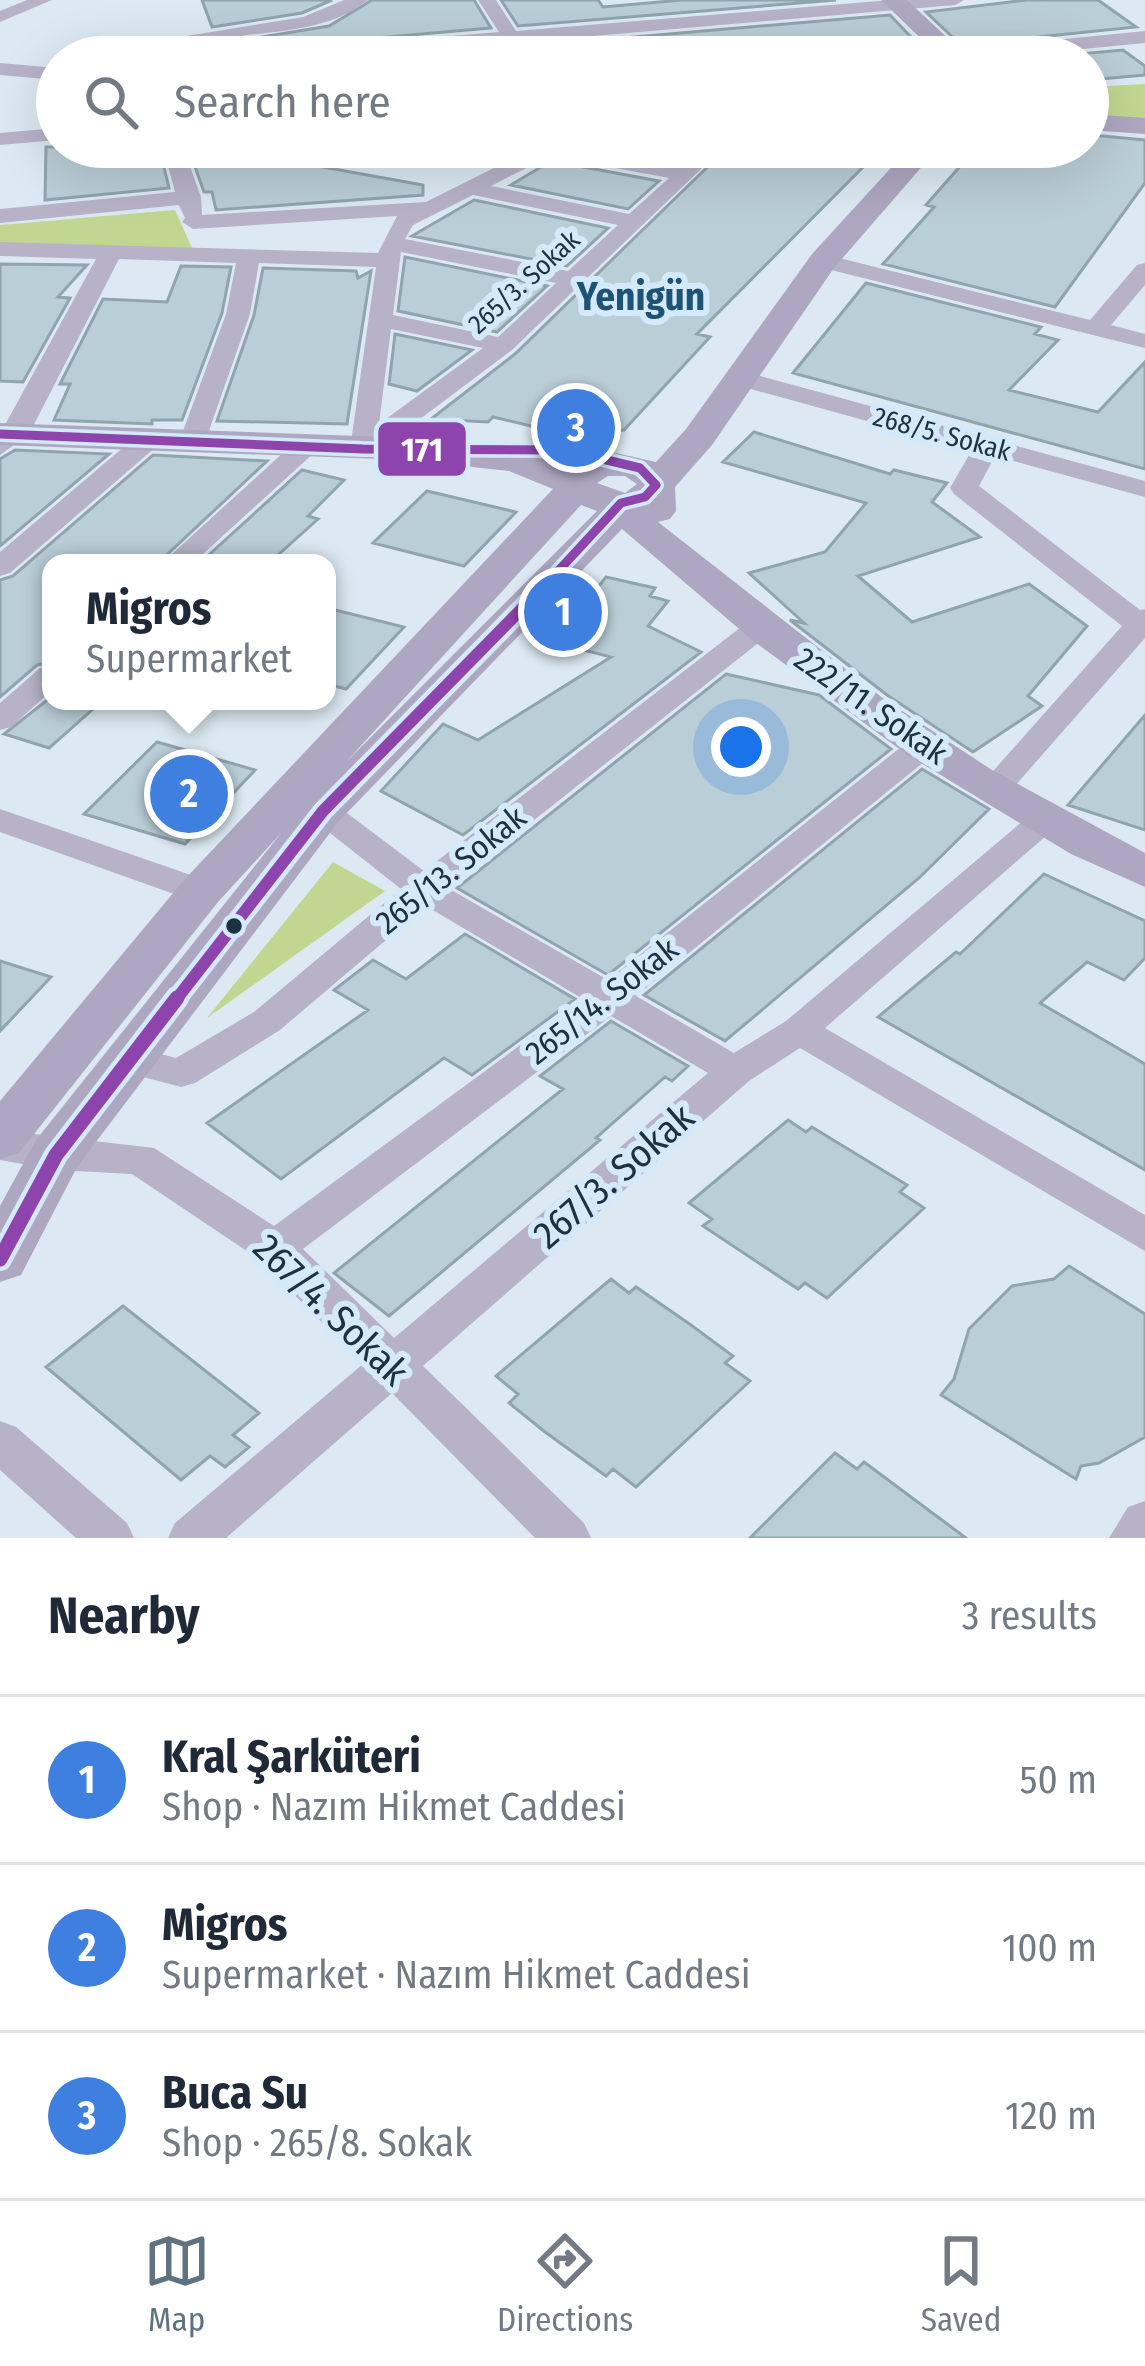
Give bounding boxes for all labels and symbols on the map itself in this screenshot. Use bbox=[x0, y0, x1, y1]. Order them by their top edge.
street label: 265/3. Sokak bbox=[462, 223, 587, 340]
district label: Yenigün bbox=[576, 274, 705, 320]
pin: 3 bbox=[537, 383, 615, 473]
street label: 268/5. Sokak bbox=[870, 400, 1015, 468]
line badge: 171 bbox=[376, 420, 468, 478]
text: 171 bbox=[401, 430, 443, 470]
pin: 1 bbox=[524, 567, 602, 657]
street label: 222/11. Sokak bbox=[787, 639, 956, 774]
your location bbox=[711, 717, 771, 777]
pin: 2 bbox=[150, 749, 228, 839]
street label: 265/13. Sokak bbox=[368, 797, 535, 943]
unlabelled marker bbox=[223, 915, 245, 937]
street label: 265/14. Sokak bbox=[518, 929, 687, 1073]
street label: 267/3. Sokak bbox=[525, 1094, 704, 1258]
street label: 267/4. Sokak bbox=[244, 1225, 419, 1396]

